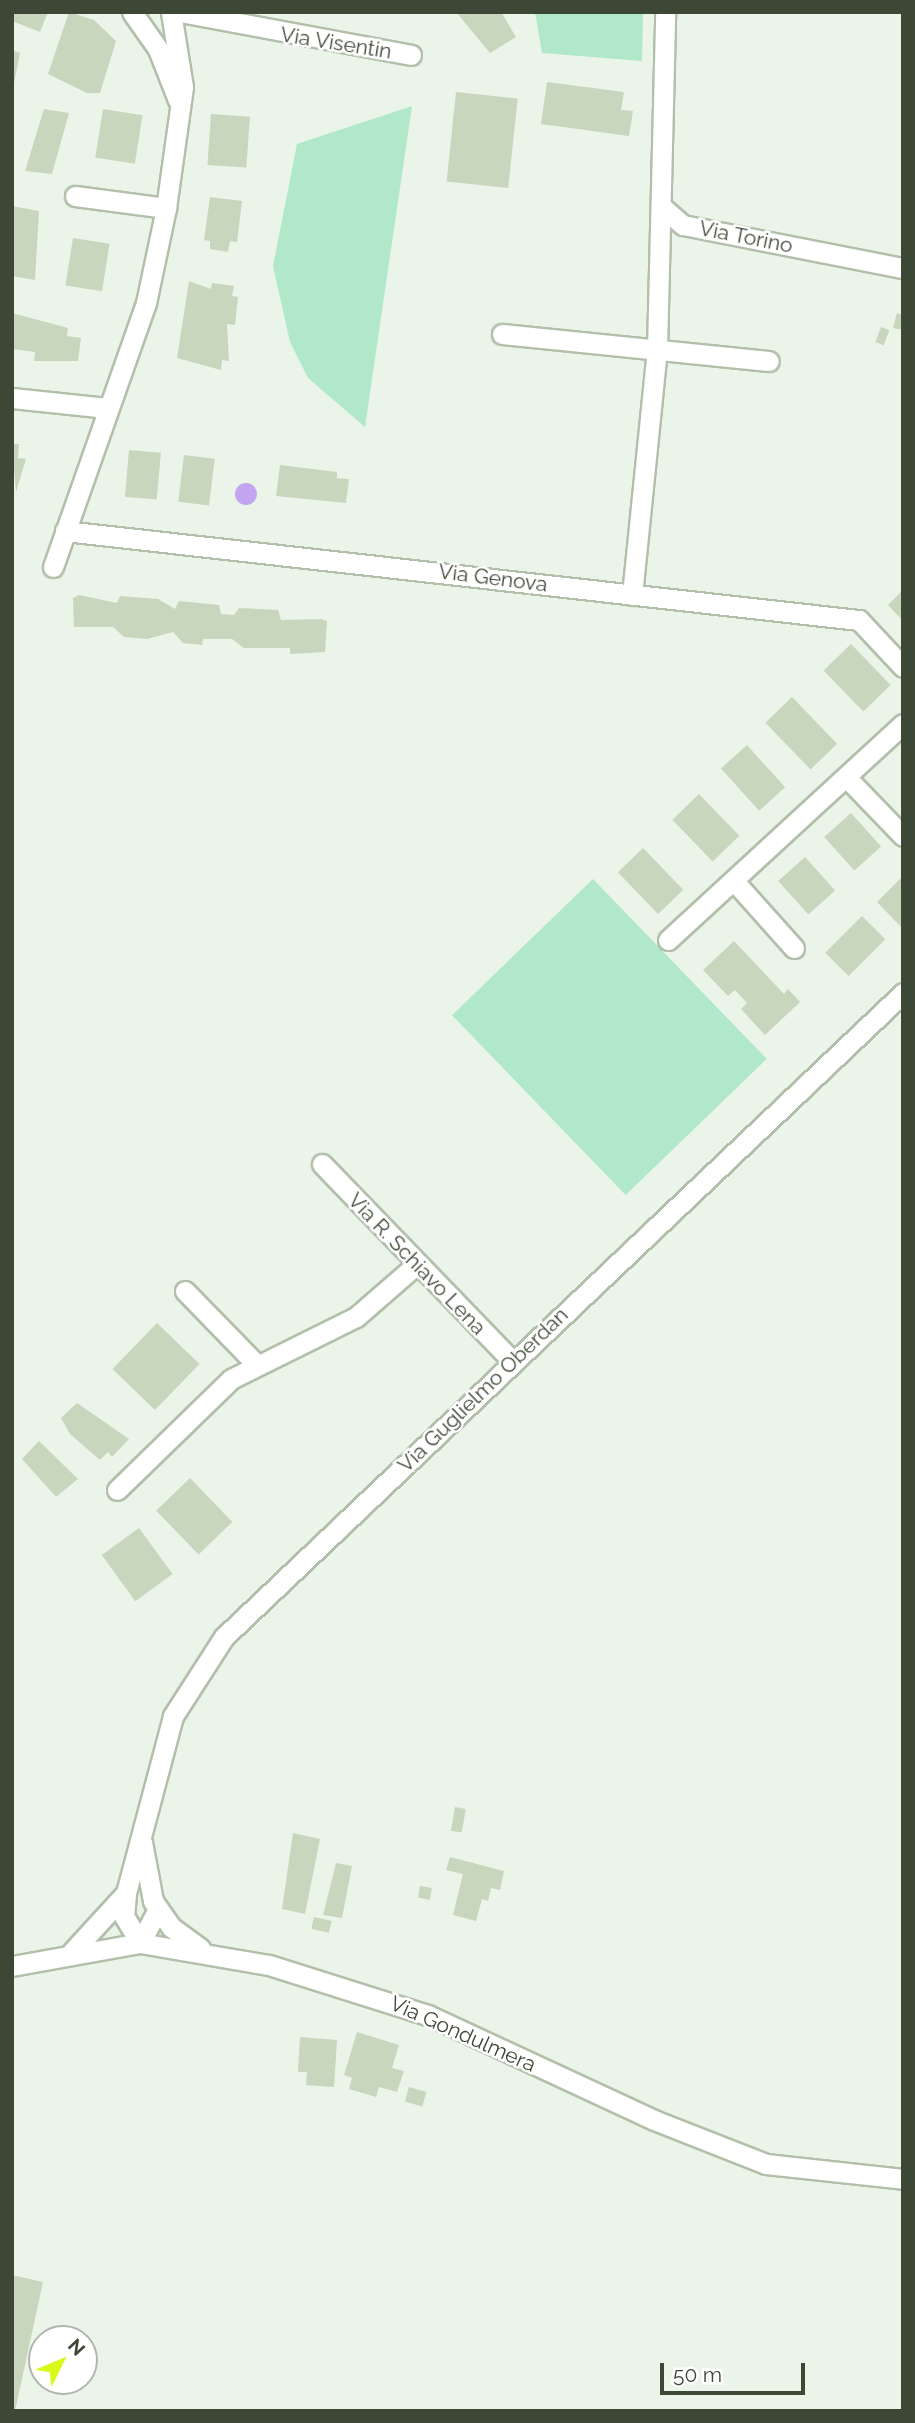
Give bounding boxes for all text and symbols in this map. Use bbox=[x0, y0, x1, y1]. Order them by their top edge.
street label: Via Visentin bbox=[278, 22, 394, 64]
street label: Via Torino bbox=[697, 216, 795, 258]
street label: Via Genova bbox=[437, 559, 549, 597]
street label: Via R. Schiavo Lena bbox=[343, 1188, 491, 1340]
street label: Via Guglielmo Oberdan bbox=[393, 1302, 573, 1478]
street label: Via Gondulmera bbox=[386, 1991, 540, 2077]
north arrow bbox=[28, 2325, 98, 2395]
text: N bbox=[64, 2334, 90, 2360]
scale bar bbox=[663, 2350, 808, 2394]
text: 50 m bbox=[673, 2362, 722, 2387]

